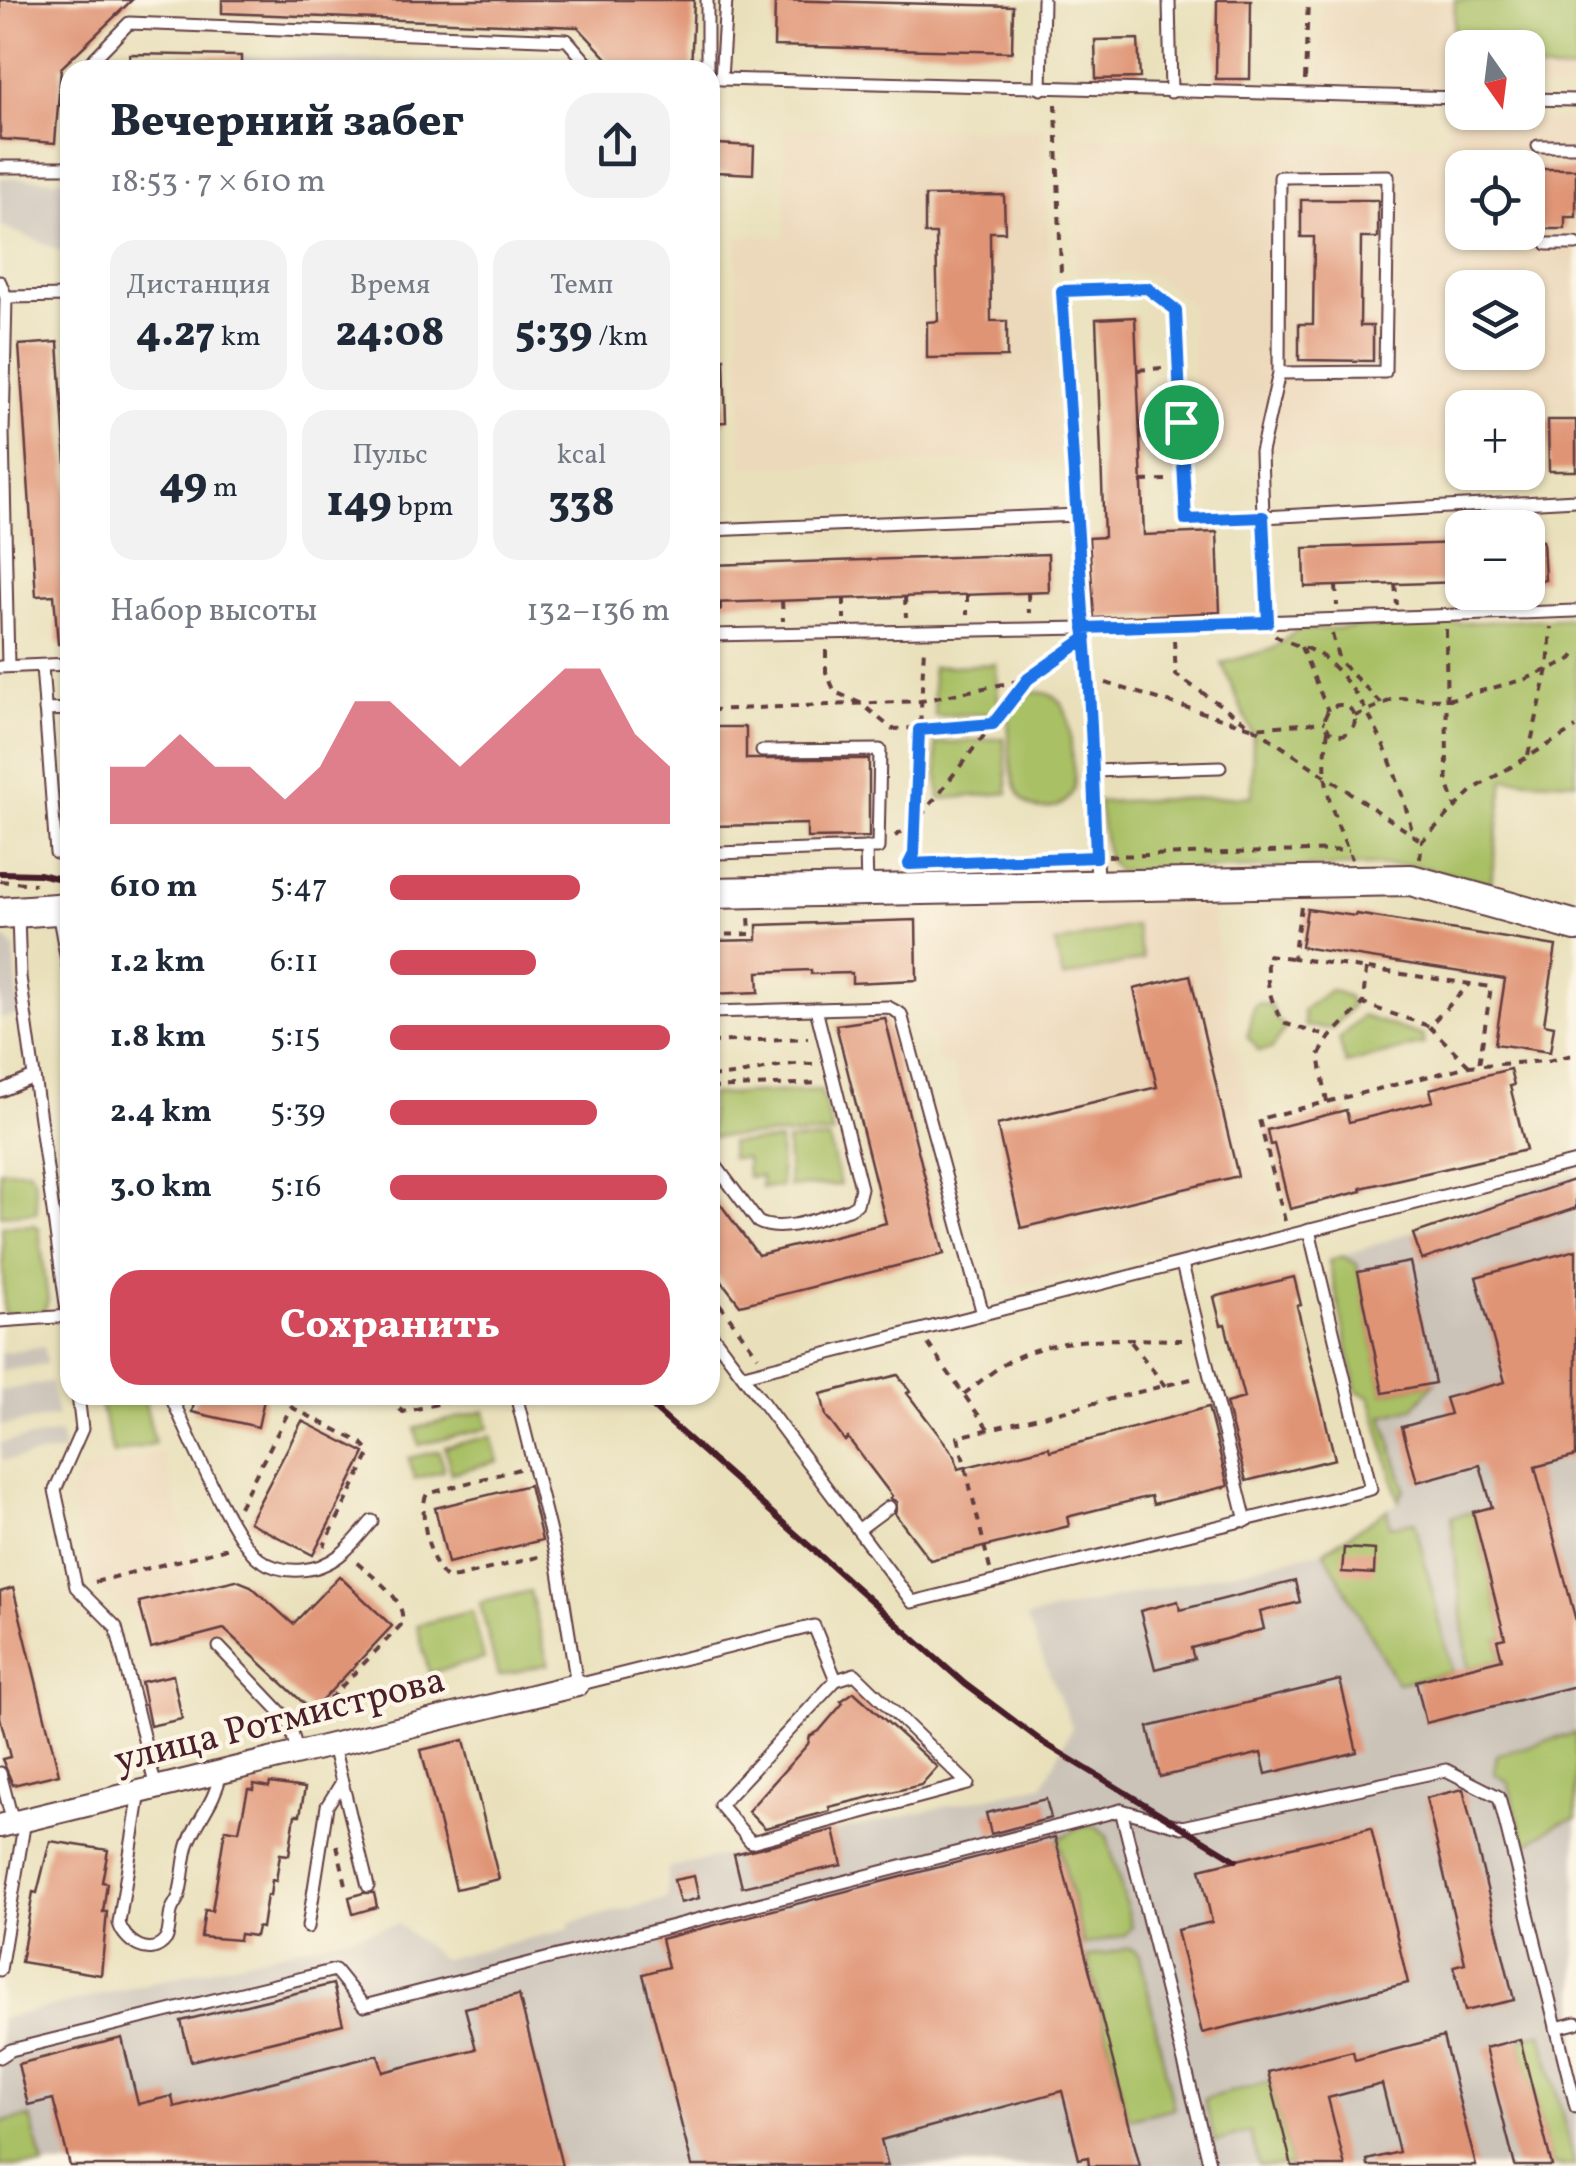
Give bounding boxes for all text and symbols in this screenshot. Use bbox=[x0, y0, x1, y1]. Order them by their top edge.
north arrow bbox=[1445, 30, 1545, 130]
map controls bbox=[1445, 30, 1545, 610]
text: Вечерний забег bbox=[110, 92, 464, 155]
button: share bbox=[565, 93, 670, 198]
button: locate bbox=[1445, 150, 1545, 250]
text: 18:53 · 7 × 610 m bbox=[110, 161, 326, 205]
text: Дистанция bbox=[126, 266, 270, 305]
text: Время bbox=[350, 266, 430, 305]
text: Темп bbox=[550, 266, 613, 305]
button: layers bbox=[1445, 270, 1545, 370]
text: 4.27 bbox=[136, 305, 215, 364]
text: 24:08 bbox=[335, 305, 445, 364]
text: 5:39 bbox=[515, 305, 593, 364]
text: km bbox=[215, 318, 261, 357]
text: /km bbox=[593, 318, 648, 357]
pin bbox=[1139, 380, 1224, 465]
button: + bbox=[1445, 390, 1545, 490]
icon: arrive bbox=[1154, 395, 1209, 450]
text: Пульс bbox=[352, 436, 428, 475]
text: kcal bbox=[557, 436, 607, 475]
text: 49 bbox=[159, 456, 207, 515]
text: m bbox=[207, 469, 238, 508]
text: 149 bbox=[326, 475, 392, 534]
text: 338 bbox=[549, 475, 615, 534]
text: bpm bbox=[392, 488, 454, 527]
button: − bbox=[1445, 510, 1545, 610]
text: Набор высоты bbox=[110, 590, 317, 634]
text: 132–136 m bbox=[526, 590, 670, 634]
text: 610 m bbox=[110, 866, 198, 910]
text: 5:47 bbox=[270, 866, 328, 910]
text: 1.2 km bbox=[110, 941, 205, 985]
text: 6:11 bbox=[270, 941, 319, 985]
text: 1.8 km bbox=[110, 1016, 206, 1060]
text: 5:15 bbox=[270, 1016, 321, 1060]
text: 2.4 km bbox=[110, 1091, 212, 1135]
text: 5:39 bbox=[270, 1091, 325, 1135]
text: 3.0 km bbox=[110, 1166, 212, 1210]
text: 5:16 bbox=[270, 1166, 322, 1210]
button: Сохранить bbox=[110, 1270, 670, 1385]
street label: улица Ротмистрова bbox=[109, 1655, 451, 1789]

